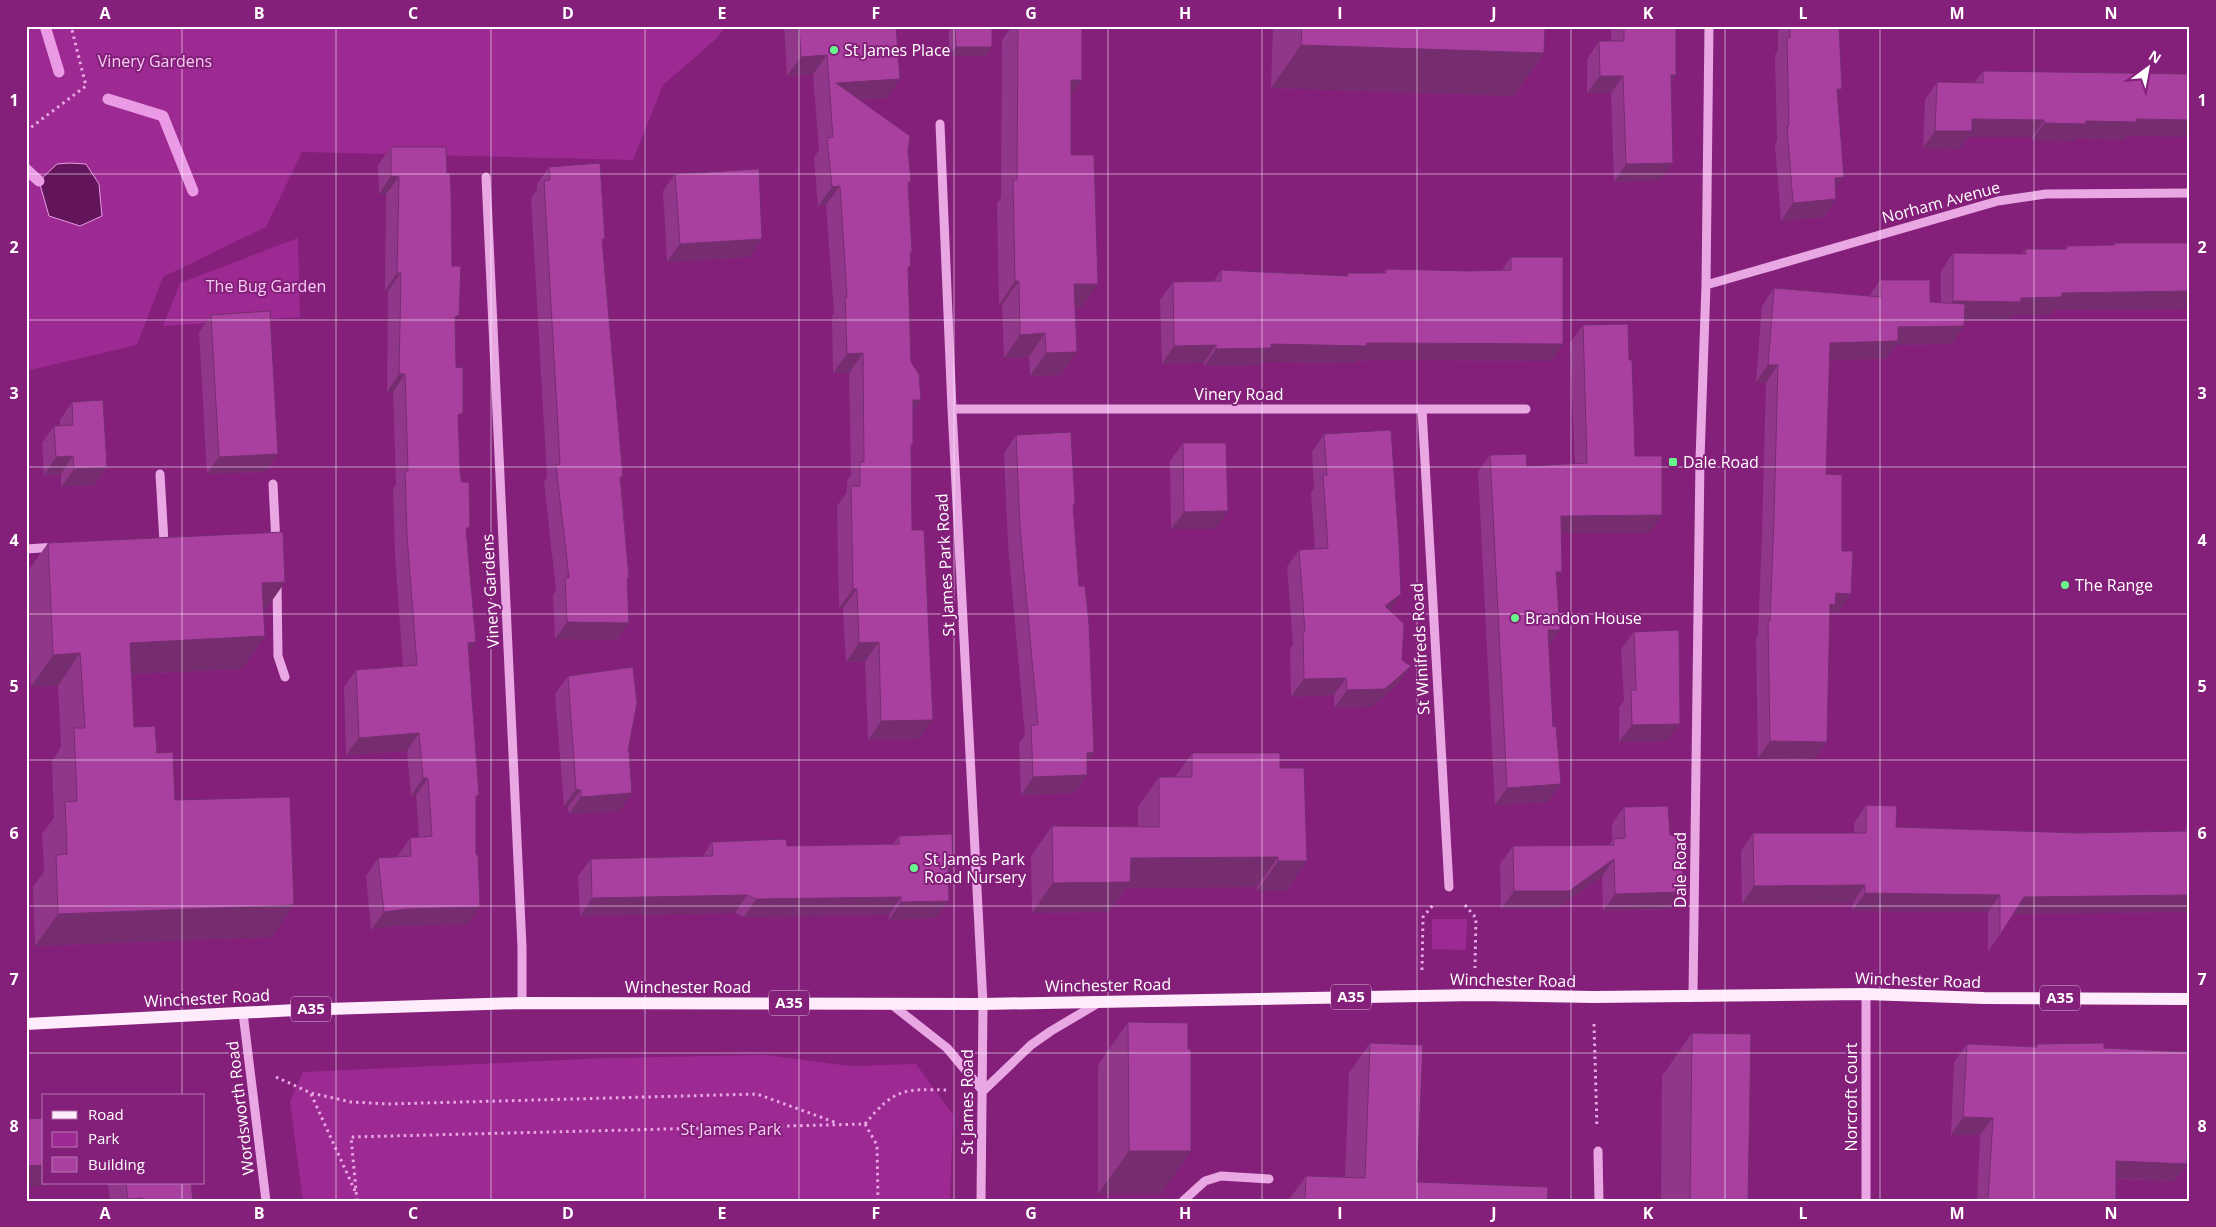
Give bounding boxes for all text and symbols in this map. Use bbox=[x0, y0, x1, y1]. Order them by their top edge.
text: A bbox=[99, 2, 111, 24]
text: B bbox=[254, 2, 264, 24]
text: C bbox=[408, 2, 418, 24]
text: D bbox=[562, 2, 574, 24]
text: E bbox=[718, 2, 727, 24]
text: F bbox=[872, 2, 880, 24]
text: G bbox=[1025, 2, 1037, 24]
text: H bbox=[1179, 2, 1191, 24]
text: I bbox=[1337, 2, 1343, 24]
text: J bbox=[1489, 2, 1497, 24]
text: K bbox=[1643, 2, 1654, 24]
text: L bbox=[1798, 2, 1808, 24]
text: M bbox=[1949, 2, 1965, 24]
text: N bbox=[2104, 2, 2118, 24]
place label: St James Place bbox=[844, 39, 951, 61]
north arrow bbox=[2124, 42, 2174, 92]
marker: St James Place bbox=[828, 44, 840, 56]
text: N bbox=[2145, 45, 2165, 68]
park label: Vinery Gardens bbox=[98, 50, 212, 72]
text: 1 bbox=[9, 89, 19, 111]
text: 1 bbox=[2197, 89, 2207, 111]
street label: Norham Avenue bbox=[1879, 176, 2003, 228]
text: 2 bbox=[9, 236, 19, 258]
text: 2 bbox=[2197, 236, 2207, 258]
park label: The Bug Garden bbox=[206, 275, 326, 297]
text: 3 bbox=[9, 382, 19, 404]
text: 3 bbox=[2197, 382, 2207, 404]
street label: Vinery Road bbox=[1194, 383, 1284, 405]
place label: Dale Road bbox=[1683, 451, 1759, 473]
marker: Dale Road bbox=[1667, 456, 1679, 468]
street label: St James Park Road bbox=[930, 493, 960, 637]
text: 4 bbox=[9, 529, 19, 551]
text: 4 bbox=[2197, 529, 2207, 551]
street label: Vinery Gardens bbox=[476, 533, 504, 649]
place label: The Range bbox=[2075, 574, 2153, 596]
marker: The Range bbox=[2059, 579, 2071, 591]
street label: St Winifreds Road bbox=[1406, 583, 1434, 715]
place label: Brandon House bbox=[1525, 607, 1642, 629]
marker: Brandon House bbox=[1509, 612, 1521, 624]
text: 5 bbox=[9, 675, 19, 697]
text: 5 bbox=[2197, 675, 2207, 697]
text: 6 bbox=[9, 822, 19, 844]
text: 6 bbox=[2197, 822, 2207, 844]
street label: Dale Road bbox=[1669, 832, 1691, 908]
place label: St James Park Road Nursery bbox=[924, 848, 1027, 888]
marker: St James Park Road Nursery bbox=[908, 862, 920, 874]
street label: Winchester Road bbox=[1855, 967, 1981, 993]
text: 7 bbox=[9, 968, 19, 990]
street label: Winchester Road bbox=[1450, 968, 1576, 992]
text: 7 bbox=[2197, 968, 2207, 990]
street label: Winchester Road bbox=[1045, 973, 1171, 997]
street label: Winchester Road bbox=[625, 976, 751, 998]
street label: Winchester Road bbox=[143, 984, 271, 1012]
road number: A35 bbox=[1331, 984, 1371, 1010]
road number: A35 bbox=[2040, 986, 2080, 1010]
road number: A35 bbox=[769, 990, 809, 1016]
road number: A35 bbox=[291, 996, 331, 1022]
street label: Wordsworth Road bbox=[221, 1040, 259, 1176]
street label: Norcroft Court bbox=[1840, 1042, 1862, 1152]
street label: St James Road bbox=[956, 1049, 978, 1155]
legend bbox=[42, 1094, 205, 1184]
text: Road bbox=[88, 1104, 124, 1124]
text: 8 bbox=[9, 1115, 19, 1137]
text: 8 bbox=[2197, 1115, 2207, 1137]
park label: St James Park bbox=[681, 1118, 782, 1140]
text: Park bbox=[88, 1128, 119, 1148]
text: Building bbox=[88, 1154, 145, 1174]
text: A bbox=[99, 1202, 111, 1224]
text: B bbox=[254, 1202, 264, 1224]
text: C bbox=[408, 1202, 418, 1224]
text: D bbox=[562, 1202, 574, 1224]
text: E bbox=[718, 1202, 727, 1224]
text: F bbox=[872, 1202, 880, 1224]
text: G bbox=[1025, 1202, 1037, 1224]
text: H bbox=[1179, 1202, 1191, 1224]
text: I bbox=[1337, 1202, 1343, 1224]
text: J bbox=[1489, 1202, 1497, 1224]
text: K bbox=[1643, 1202, 1654, 1224]
text: L bbox=[1798, 1202, 1808, 1224]
text: M bbox=[1949, 1202, 1965, 1224]
text: N bbox=[2104, 1202, 2118, 1224]

